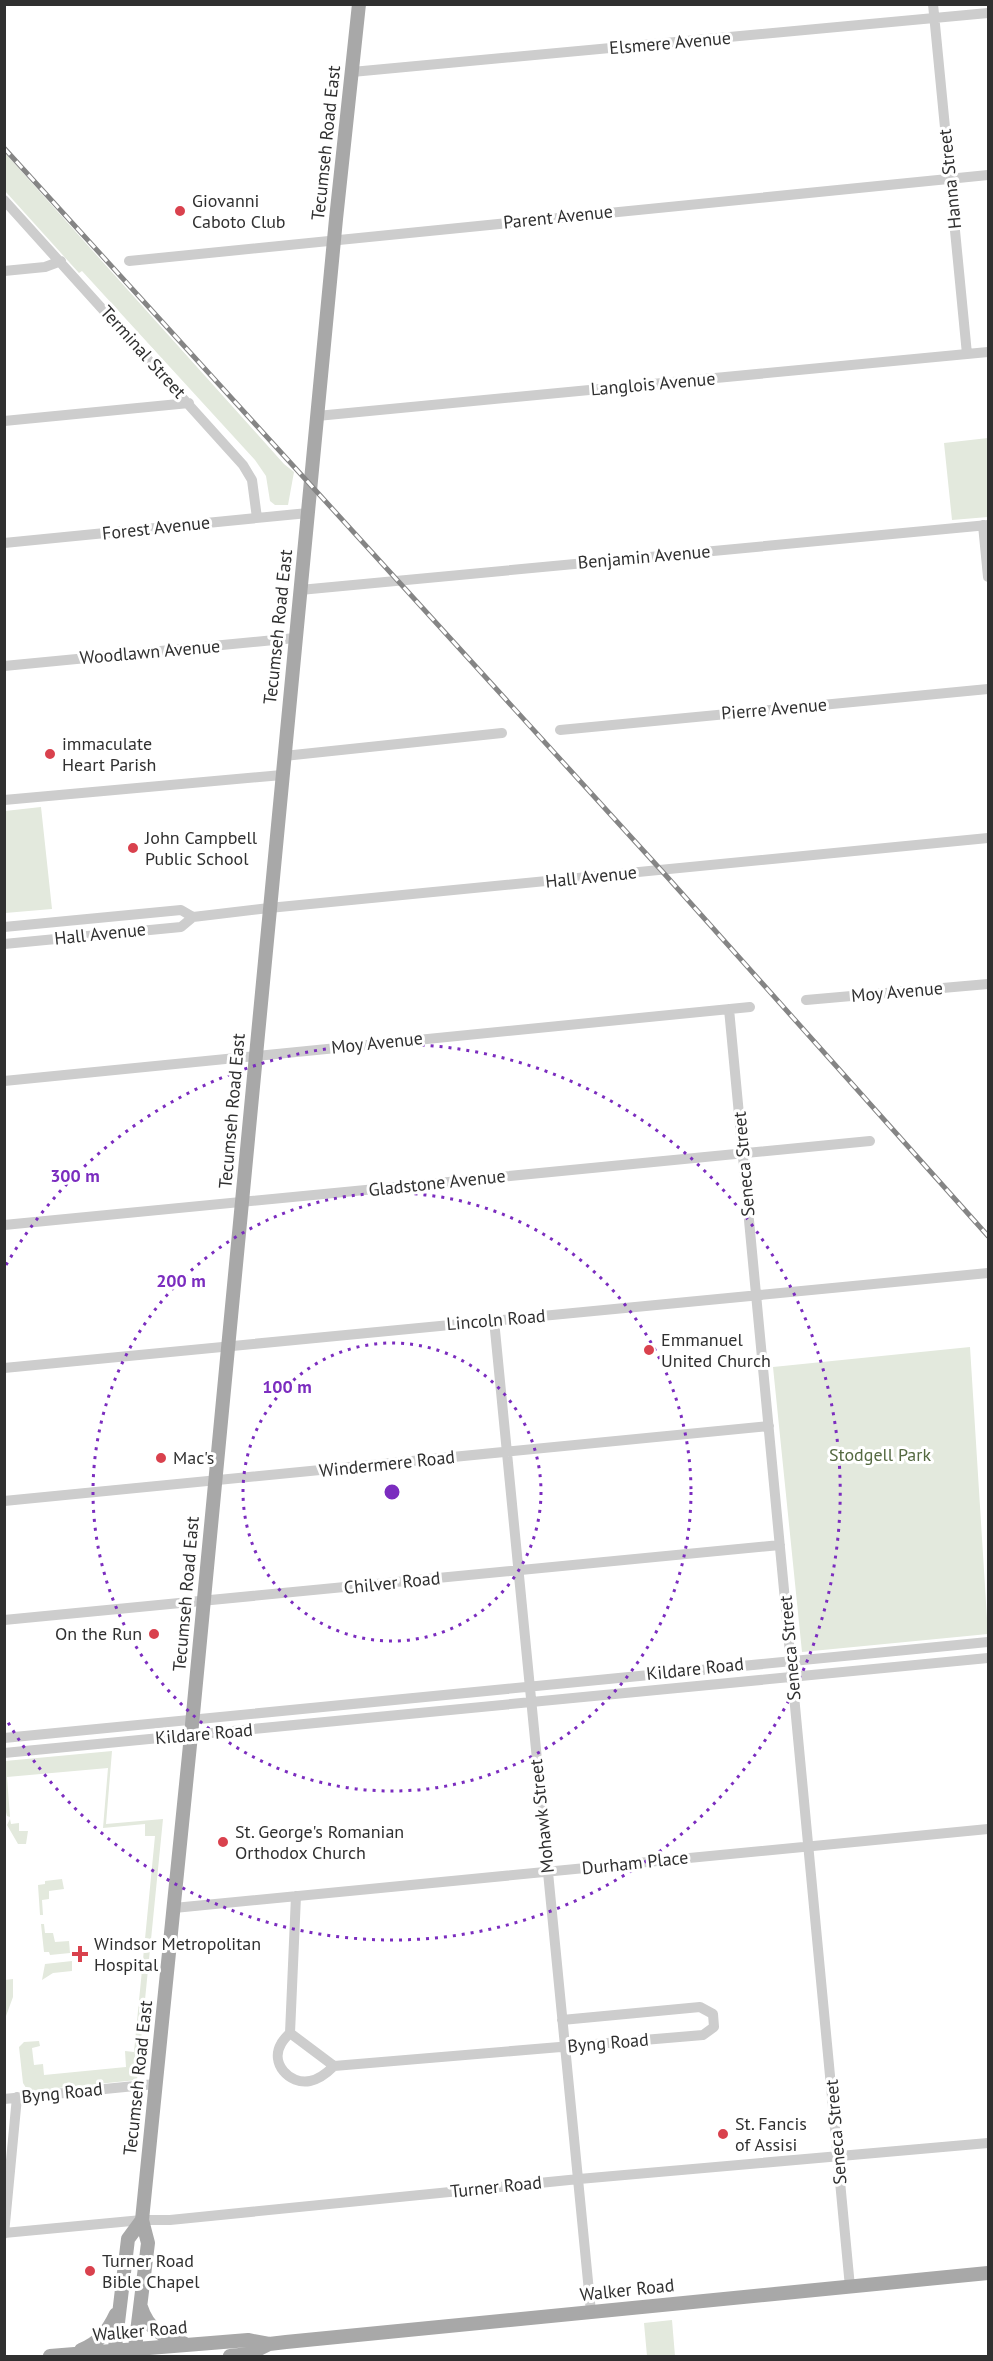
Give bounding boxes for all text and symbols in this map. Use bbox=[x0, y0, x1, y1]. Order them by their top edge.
street label: Elsmere Avenue bbox=[608, 26, 732, 59]
street label: Tecumseh Road East bbox=[306, 64, 345, 222]
street label: Hanna Street bbox=[933, 128, 966, 230]
place label: Giovanni Caboto Club bbox=[192, 189, 286, 233]
street label: Parent Avenue bbox=[502, 199, 614, 234]
marker: Giovanni Caboto Club bbox=[173, 204, 187, 218]
street label: Terminal Street bbox=[96, 300, 191, 403]
street label: Langlois Avenue bbox=[590, 367, 716, 400]
street label: Forest Avenue bbox=[101, 510, 211, 545]
street label: Benjamin Avenue bbox=[577, 539, 711, 574]
street label: Tecumseh Road East bbox=[258, 548, 297, 706]
street label: Woodlawn Avenue bbox=[79, 634, 221, 669]
street label: Pierre Avenue bbox=[720, 692, 828, 725]
place label: immaculate Heart Parish bbox=[62, 732, 156, 776]
marker: immaculate Heart Parish bbox=[43, 747, 57, 761]
place label: John Campbell Public School bbox=[144, 826, 258, 870]
marker: John Campbell Public School bbox=[126, 841, 140, 855]
street label: Hall Avenue bbox=[544, 860, 638, 893]
street label: Hall Avenue bbox=[53, 917, 147, 950]
street label: Moy Avenue bbox=[850, 976, 944, 1007]
street label: Moy Avenue bbox=[330, 1026, 424, 1059]
street label: Tecumseh Road East bbox=[213, 1032, 250, 1189]
street label: Seneca Street bbox=[727, 1111, 760, 1218]
text: 300 m bbox=[50, 1164, 100, 1187]
street label: Gladstone Avenue bbox=[367, 1164, 506, 1201]
text: 200 m bbox=[156, 1269, 206, 1292]
street label: Lincoln Road bbox=[445, 1304, 546, 1335]
place label: Emmanuel United Church bbox=[661, 1328, 771, 1372]
marker: Emmanuel United Church bbox=[642, 1343, 656, 1357]
text: 100 m bbox=[262, 1375, 312, 1398]
park label: Stodgell Park bbox=[829, 1443, 931, 1466]
street label: Windermere Road bbox=[318, 1445, 456, 1482]
place label: Mac's bbox=[173, 1446, 214, 1469]
marker: Mac's bbox=[154, 1451, 168, 1465]
centre of rings bbox=[382, 1482, 402, 1502]
street label: Tecumseh Road East bbox=[167, 1515, 204, 1672]
street label: Chilver Road bbox=[343, 1566, 441, 1599]
street label: Seneca Street bbox=[773, 1595, 806, 1702]
place label: On the Run bbox=[55, 1622, 142, 1645]
marker: On the Run bbox=[147, 1627, 161, 1641]
street label: Kildare Road bbox=[645, 1652, 745, 1685]
street label: Kildare Road bbox=[154, 1718, 254, 1749]
street label: Mohawk Street bbox=[524, 1758, 559, 1874]
place label: St. George's Romanian Orthodox Church bbox=[235, 1820, 404, 1864]
marker: St. George's Romanian Orthodox Church bbox=[216, 1835, 230, 1849]
street label: Durham Place bbox=[581, 1845, 689, 1880]
place label: Windsor Metropolitan Hospital bbox=[94, 1932, 261, 1976]
marker: Windsor Metropolitan Hospital bbox=[71, 1945, 89, 1963]
street label: Tecumseh Road East bbox=[118, 1999, 157, 2157]
street label: Byng Road bbox=[566, 2028, 649, 2058]
street label: Byng Road bbox=[20, 2077, 104, 2108]
street label: Seneca Street bbox=[819, 2079, 852, 2186]
place label: St. Fancis of Assisi bbox=[735, 2112, 807, 2156]
marker: St. Fancis of Assisi bbox=[716, 2127, 730, 2141]
street label: Turner Road bbox=[449, 2170, 543, 2203]
place label: Turner Road Bible Chapel bbox=[102, 2249, 200, 2293]
marker: Turner Road Bible Chapel bbox=[83, 2264, 97, 2278]
street label: Walker Road bbox=[579, 2273, 675, 2306]
street label: Walker Road bbox=[92, 2315, 188, 2346]

